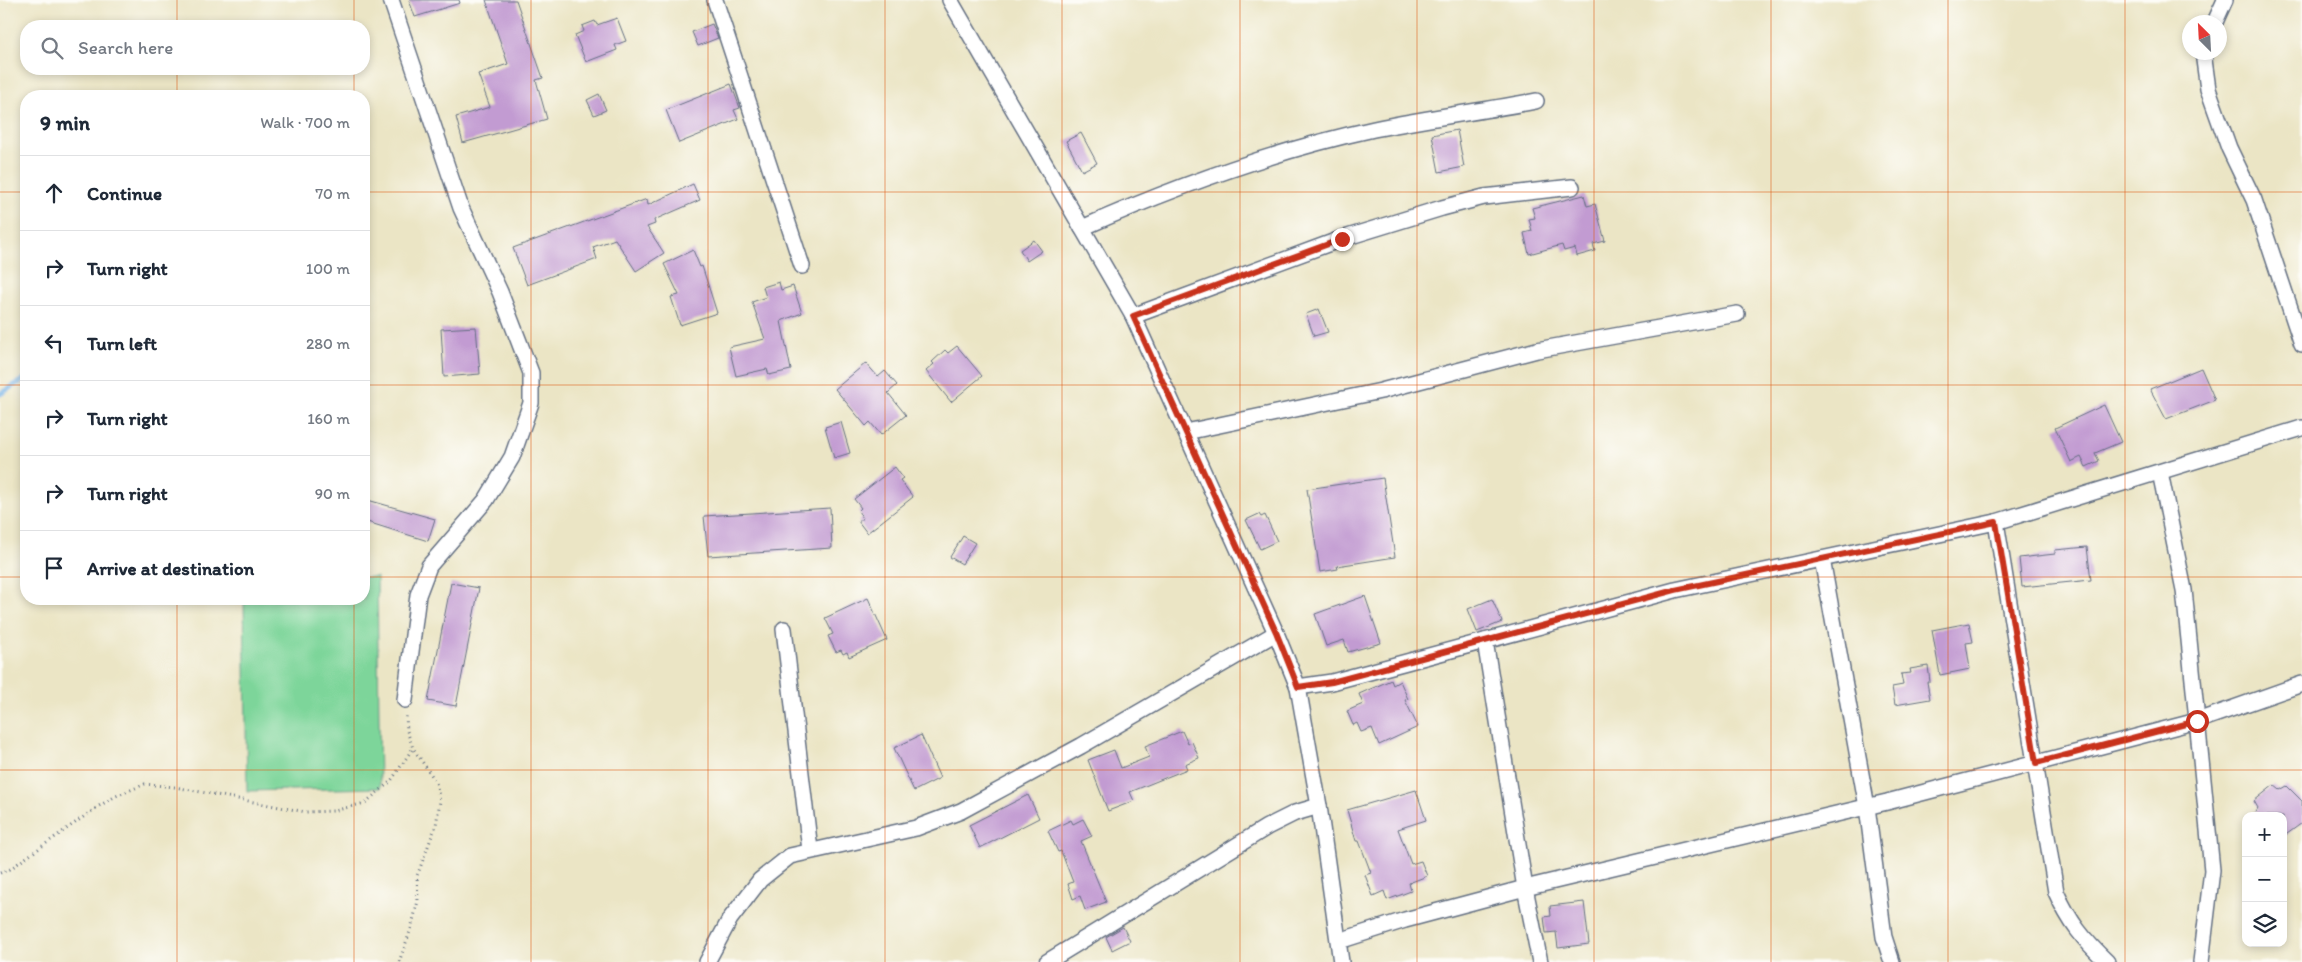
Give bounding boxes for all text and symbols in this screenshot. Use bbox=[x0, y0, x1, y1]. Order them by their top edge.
north arrow bbox=[2182, 15, 2227, 60]
search box bbox=[20, 20, 370, 75]
icon: search bbox=[38, 34, 66, 62]
text: Search here bbox=[78, 36, 173, 59]
text: 9 min bbox=[40, 110, 90, 135]
text: Walk · 700 m bbox=[260, 113, 350, 132]
icon: ahead bbox=[40, 179, 68, 207]
text: Continue bbox=[87, 182, 162, 205]
text: 70 m bbox=[315, 184, 350, 203]
route end bbox=[1331, 228, 1354, 251]
icon: right bbox=[40, 254, 68, 282]
text: Turn right bbox=[87, 257, 168, 280]
text: 100 m bbox=[306, 259, 350, 278]
icon: left bbox=[40, 329, 68, 357]
text: Turn left bbox=[87, 332, 157, 355]
text: 280 m bbox=[306, 334, 350, 353]
icon: right bbox=[40, 404, 68, 432]
text: Turn right bbox=[87, 407, 168, 430]
text: 160 m bbox=[307, 409, 350, 428]
icon: right bbox=[40, 479, 68, 507]
text: Turn right bbox=[87, 482, 168, 505]
text: 90 m bbox=[315, 484, 350, 503]
icon: arrive bbox=[40, 554, 68, 582]
text: Arrive at destination bbox=[87, 557, 254, 580]
route start bbox=[2186, 710, 2209, 733]
map controls bbox=[2242, 812, 2287, 947]
button: + bbox=[2242, 812, 2287, 857]
button: − bbox=[2242, 857, 2287, 902]
button: layers bbox=[2242, 902, 2287, 947]

